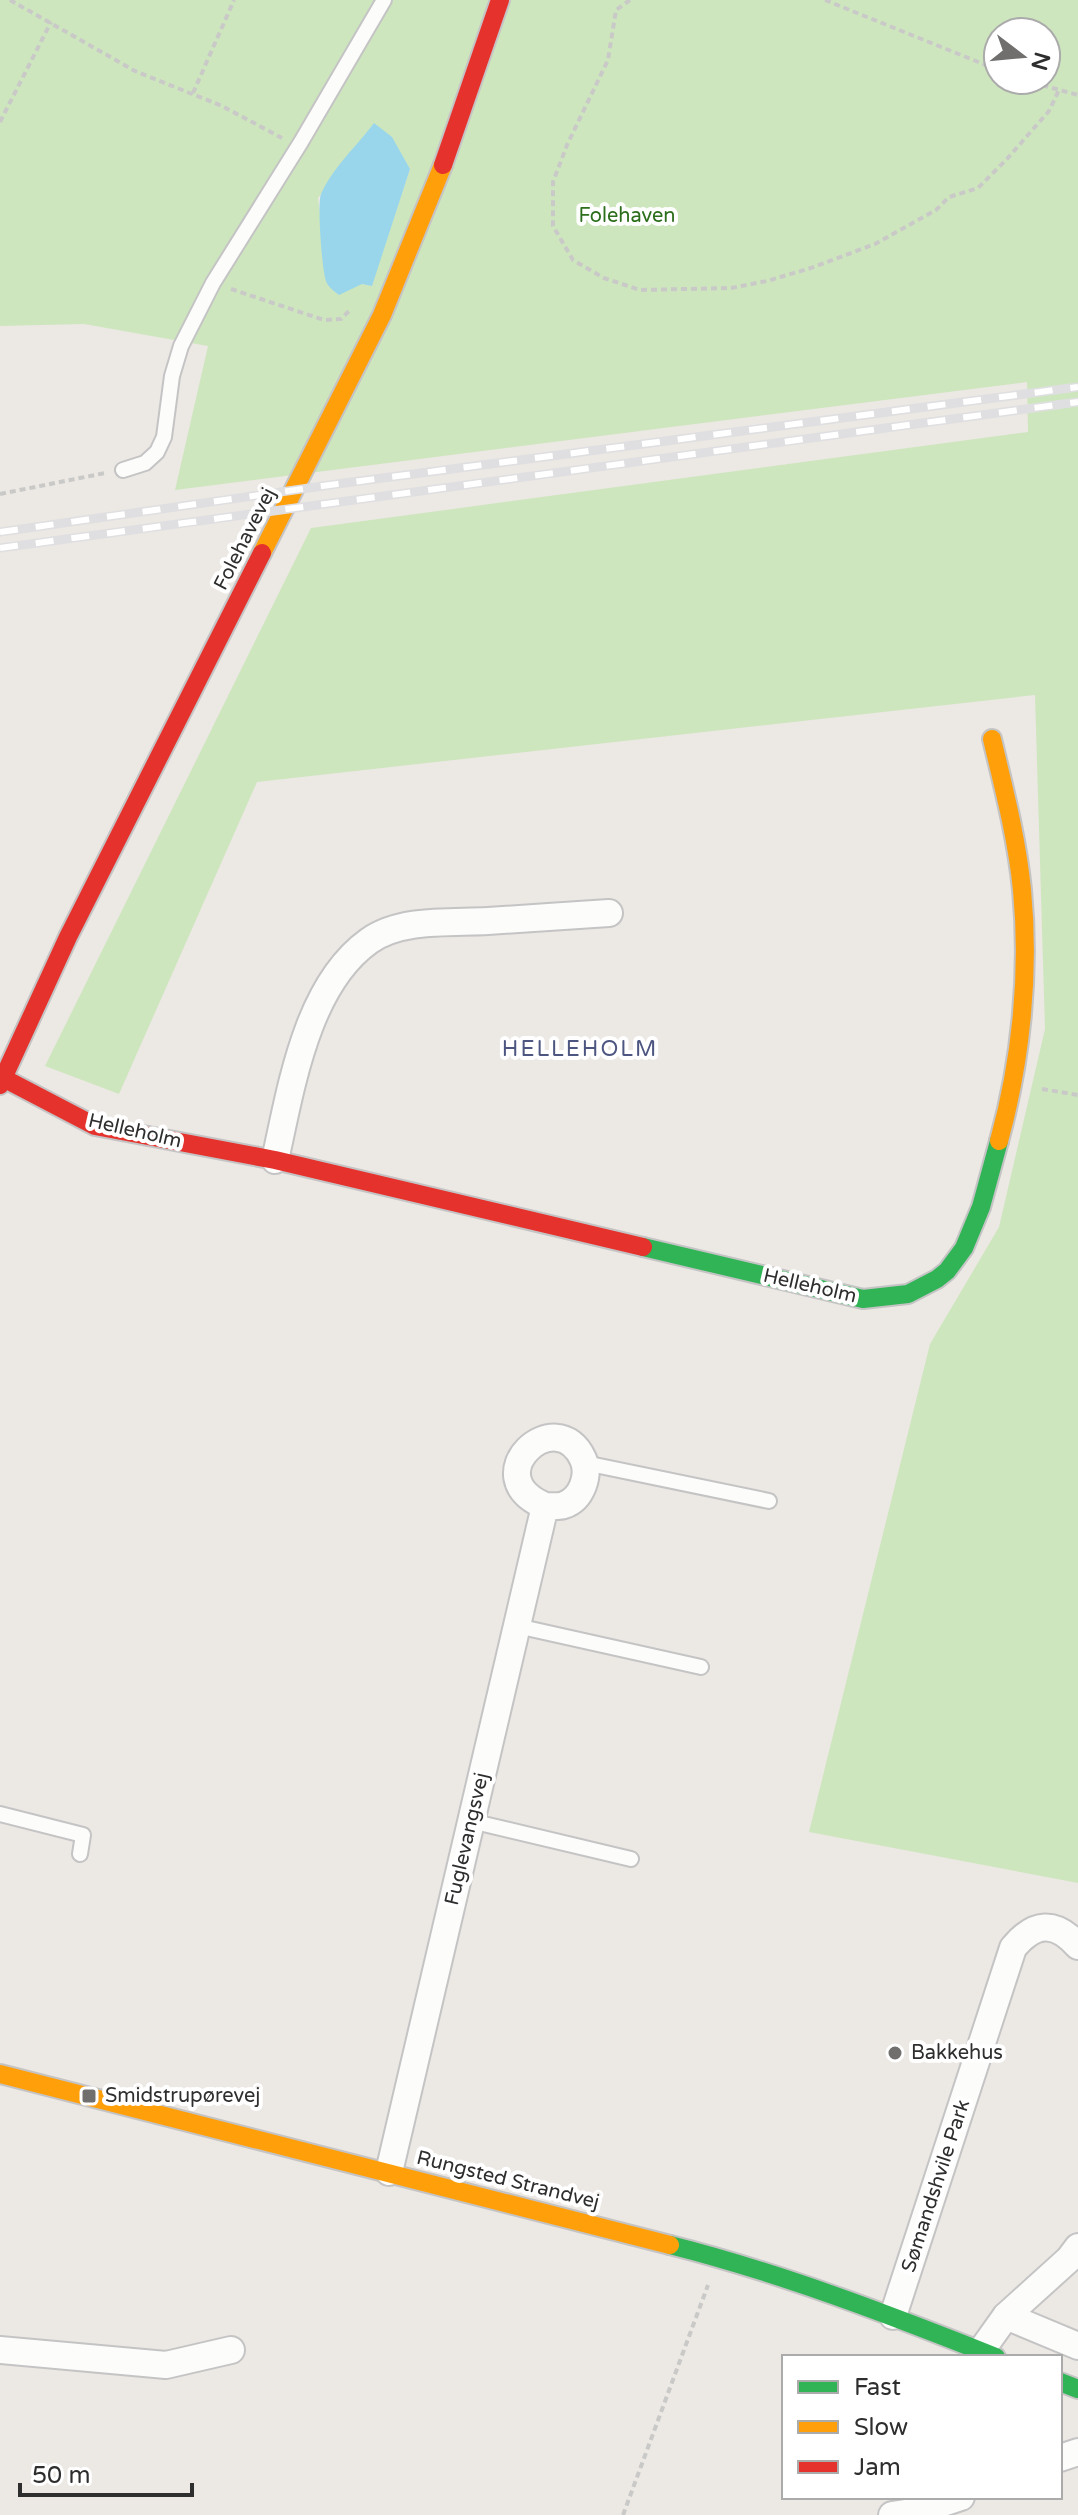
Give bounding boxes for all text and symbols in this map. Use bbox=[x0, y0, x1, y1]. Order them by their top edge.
north arrow bbox=[982, 16, 1062, 96]
text: N bbox=[1025, 49, 1055, 73]
park label: Folehaven bbox=[578, 204, 676, 228]
street label: Folehavevej bbox=[209, 484, 281, 594]
district label: HELLEHOLM bbox=[502, 1036, 658, 1062]
street label: Helleholm bbox=[86, 1109, 184, 1153]
street label: Helleholm bbox=[761, 1264, 859, 1308]
street label: Fuglevangsvej bbox=[440, 1770, 494, 1908]
place label: Bakkehus bbox=[911, 2041, 1003, 2065]
marker: Bakkehus bbox=[886, 2044, 904, 2062]
place label: Smidstrupørevej bbox=[105, 2084, 260, 2108]
marker: Smidstrupørevej bbox=[80, 2087, 98, 2105]
street label: Sømandshvile Park bbox=[897, 2096, 975, 2275]
street label: Rungsted Strandvej bbox=[414, 2146, 602, 2214]
legend bbox=[782, 2355, 1062, 2499]
text: Fast bbox=[854, 2373, 901, 2402]
text: Slow bbox=[854, 2413, 908, 2442]
scale bar bbox=[20, 2447, 192, 2497]
text: Jam bbox=[854, 2453, 901, 2482]
text: 50 m bbox=[32, 2461, 90, 2490]

